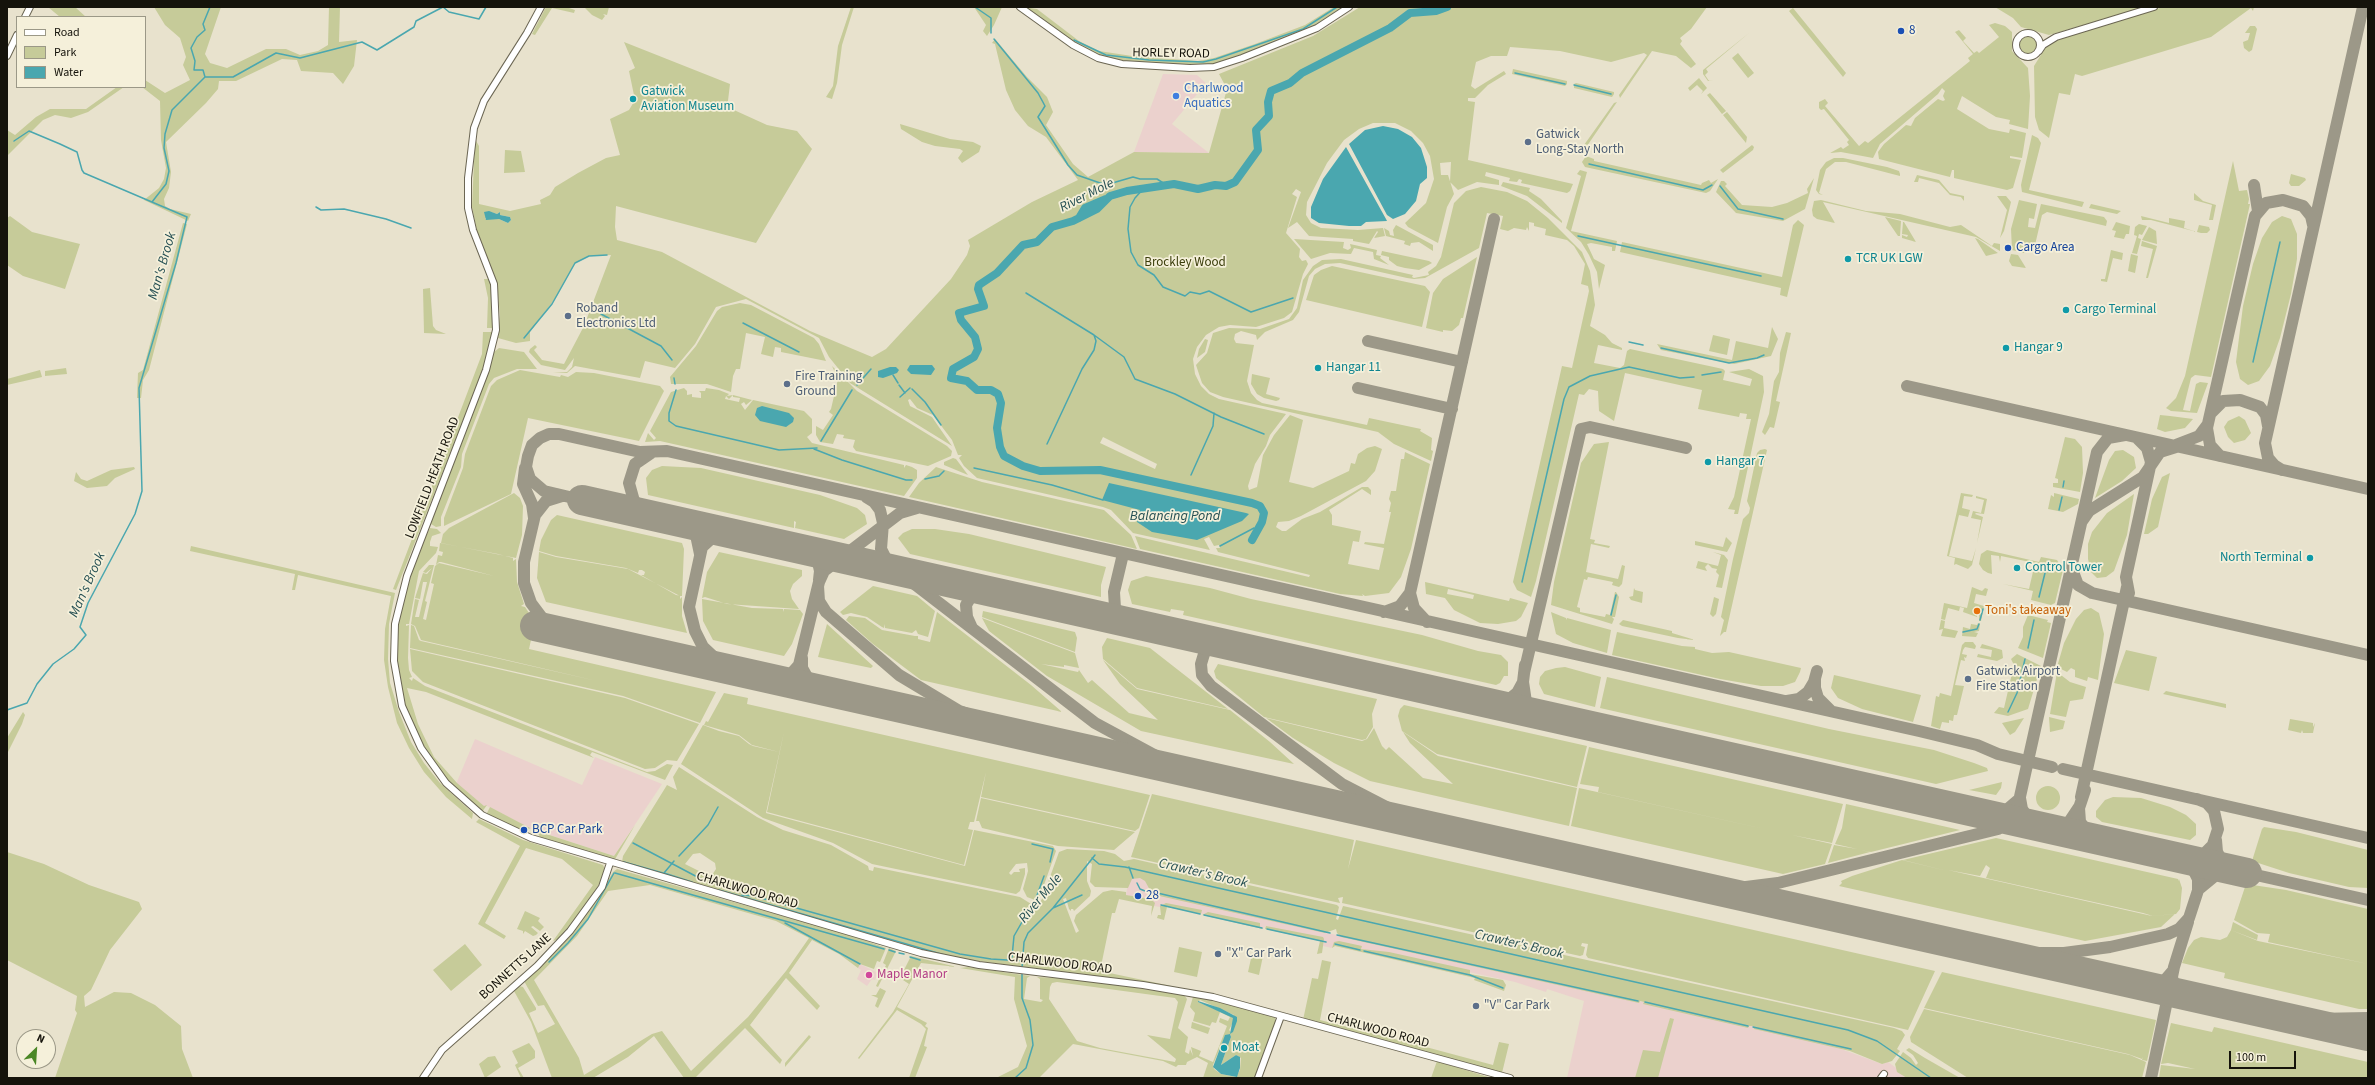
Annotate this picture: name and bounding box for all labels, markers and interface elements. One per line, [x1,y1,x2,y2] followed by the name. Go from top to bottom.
[16,16,146,88] legend
[1909,23,1915,39] place label: 8
[54,24,80,41] text: Road
[1896,26,1906,36] marker: 8
[54,44,76,61] text: Park
[1132,46,1210,62] street label: HORLEY ROAD
[54,64,83,81] text: Water
[1184,81,1243,112] place label: Charlwood Aquatics
[641,84,734,115] place label: Gatwick Aviation Museum
[1171,91,1181,101] marker: Charlwood Aquatics
[628,94,638,104] marker: Gatwick Aviation Museum
[1536,127,1624,158] place label: Gatwick Long-Stay North
[1523,137,1533,147] marker: Gatwick Long-Stay North
[1057,175,1117,217] water label: River Mole
[145,230,181,302] water label: Man's Brook
[2016,240,2075,256] place label: Cargo Area
[2003,243,2013,253] marker: Cargo Area
[1856,251,1923,267] place label: TCR UK LGW
[1843,254,1853,264] marker: TCR UK LGW
[1144,255,1226,271] park label: Brockley Wood
[576,301,656,332] place label: Roband Electronics Ltd
[2074,302,2156,318] place label: Cargo Terminal
[2061,305,2071,315] marker: Cargo Terminal
[563,311,573,321] marker: Roband Electronics Ltd
[2014,340,2063,356] place label: Hangar 9
[2001,343,2011,353] marker: Hangar 9
[1326,360,1381,376] place label: Hangar 11
[1313,363,1323,373] marker: Hangar 11
[795,369,862,400] place label: Fire Training Ground
[782,379,792,389] marker: Fire Training Ground
[403,415,463,541] street label: LOWFIELD HEATH ROAD
[1716,454,1765,470] place label: Hangar 7
[1703,457,1713,467] marker: Hangar 7
[1130,509,1220,525] water label: Balancing Pond
[66,550,110,620] water label: Man's Brook
[2220,550,2302,566] place label: North Terminal
[2305,553,2315,563] marker: North Terminal
[2025,560,2102,576] place label: Control Tower
[2012,563,2022,573] marker: Control Tower
[1985,603,2071,619] place label: Toni's takeaway
[1972,606,1982,616] marker: Toni's takeaway
[1976,664,2060,695] place label: Gatwick Airport Fire Station
[1963,674,1973,684] marker: Gatwick Airport Fire Station
[532,822,602,838] place label: BCP Car Park
[519,825,529,835] marker: BCP Car Park
[1157,856,1249,892] water label: Crawter's Brook
[694,869,800,913] street label: CHARLWOOD ROAD
[1016,871,1066,927] water label: River Mole
[1146,888,1159,904] place label: 28
[1133,891,1143,901] marker: 28
[1473,927,1565,963] water label: Crawter's Brook
[477,931,555,1003] street label: BONNETTS LANE
[1226,946,1291,962] place label: "X" Car Park
[1213,949,1223,959] marker: "X" Car Park
[1007,950,1113,978] street label: CHARLWOOD ROAD
[877,967,947,983] place label: Maple Manor
[864,970,874,980] marker: Maple Manor
[1484,998,1550,1014] place label: "V" Car Park
[1471,1001,1481,1011] marker: "V" Car Park
[1325,1010,1431,1052] street label: CHARLWOOD ROAD
[16,1029,56,1069] north arrow
[34,1030,47,1047] text: N
[1232,1040,1259,1056] place label: Moat
[1219,1043,1229,1053] marker: Moat
[2231,1043,2298,1069] scale bar
[2236,1049,2266,1066] text: 100 m

